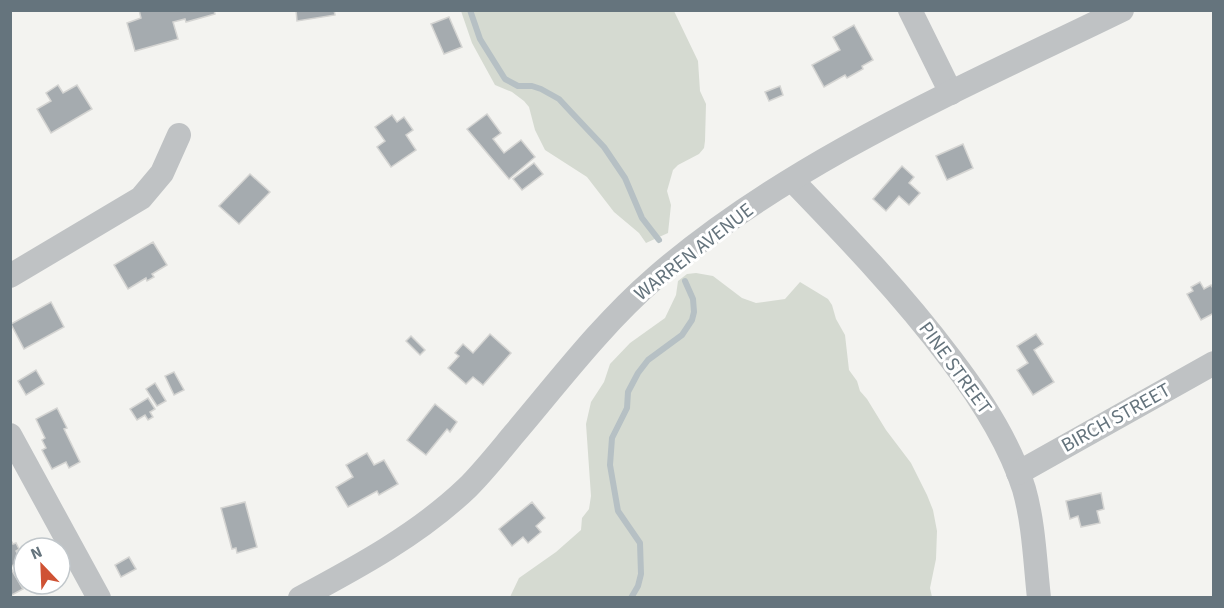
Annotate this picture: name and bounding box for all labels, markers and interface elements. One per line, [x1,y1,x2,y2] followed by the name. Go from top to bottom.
[628,196,760,308] street label: WARREN AVENUE
[912,316,998,420] street label: PINE STREET
[1056,376,1176,460] street label: BIRCH STREET
[12,536,72,596] north arrow
[27,541,46,565] text: N

